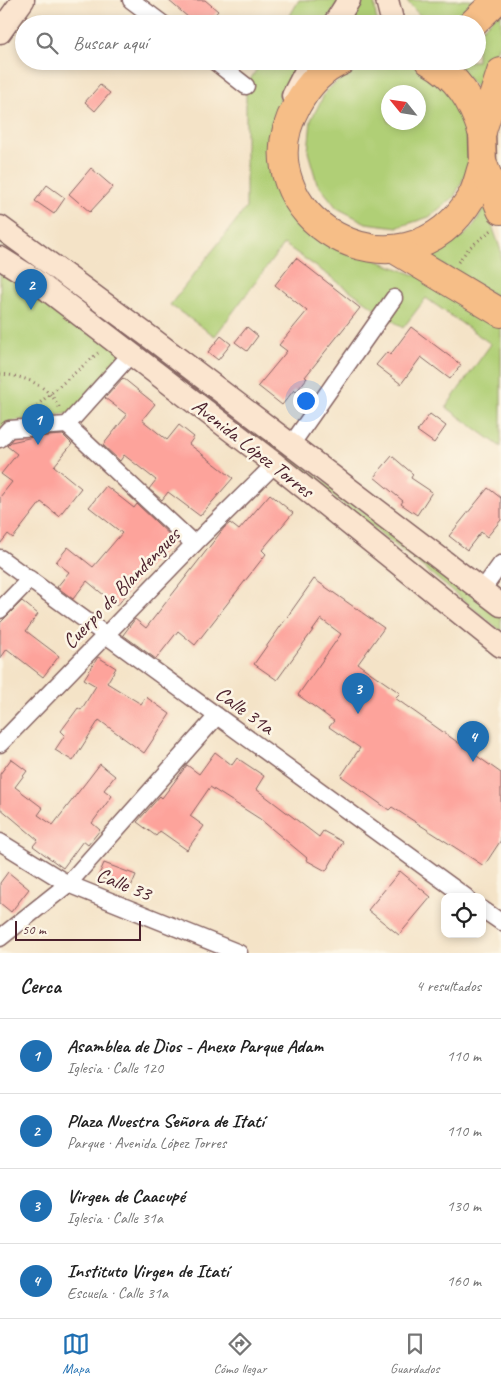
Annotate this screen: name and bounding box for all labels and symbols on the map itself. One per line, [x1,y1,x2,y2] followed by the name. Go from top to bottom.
[381,85,426,130] north arrow
[15,269,47,310] pin: 2
[293,388,319,414] your location
[187,393,320,505] street label: Avenida López Torres
[22,404,54,445] pin: 1
[57,521,187,654] street label: Cuerpo de Blandengues
[342,673,374,714] pin: 3
[211,680,281,741] street label: Calle 31a
[457,721,489,762] pin: 4
[93,861,157,907] street label: Calle 33
[15,918,141,941] scale bar

